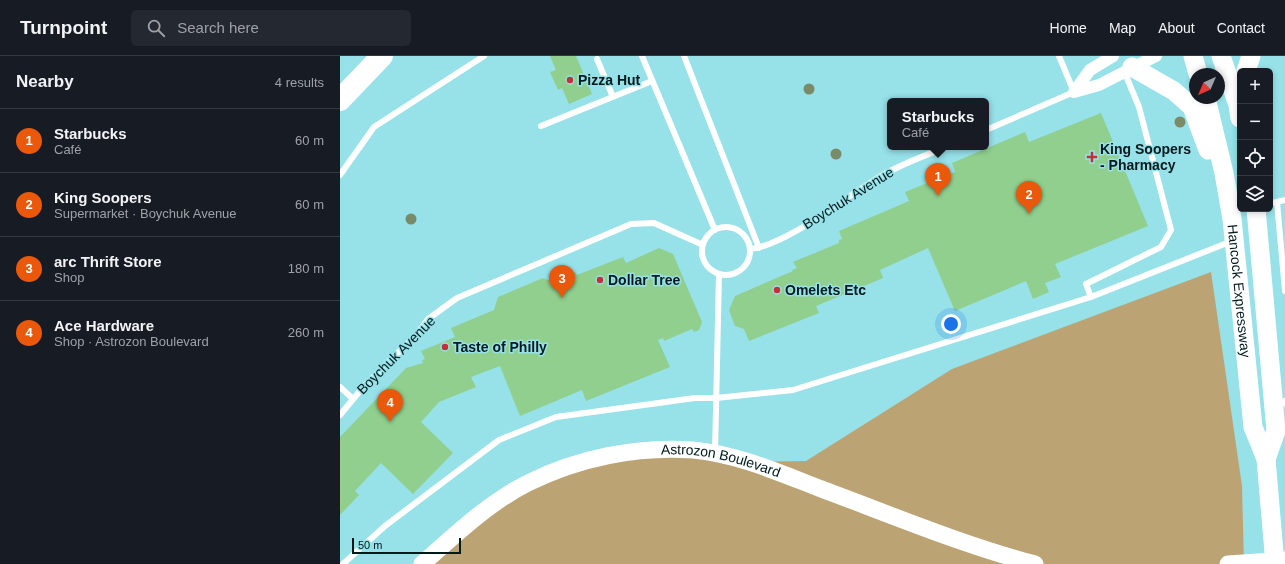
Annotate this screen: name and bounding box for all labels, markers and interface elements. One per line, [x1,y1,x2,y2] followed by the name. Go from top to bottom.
[131,10,411,46] search box
[20,17,107,38] text: Turnpoint
[145,17,167,39] icon: search
[177,19,259,36] text: Search here
[1050,20,1087,36] text: Home
[1109,20,1136,36] text: Map
[1158,20,1195,36] text: About
[1217,20,1265,36] text: Contact
[1189,68,1225,104] north arrow
[1237,68,1273,212] map controls
[1237,68,1273,104] button: +
[16,72,74,91] text: Nearby
[578,72,641,88] place label: Pizza Hut
[275,75,324,90] text: 4 results
[565,75,575,85] marker: Pizza Hut
[887,98,989,150] popup
[1237,104,1273,140] button: −
[902,108,974,125] text: Starbucks
[54,125,127,142] text: Starbucks
[902,125,929,140] text: Café
[25,133,33,148] text: 1
[295,133,324,148] text: 60 m
[1237,140,1273,176] button: locate
[1100,141,1191,173] place label: King Soopers - Pharmacy
[54,142,81,157] text: Café
[1087,152,1097,162] marker: King Soopers - Pharmacy
[925,163,951,196] pin: 1
[800,164,897,232] street label: Boychuk Avenue
[1237,176,1273,212] button: layers
[1016,181,1042,214] pin: 2
[54,189,152,206] text: King Soopers
[25,197,33,212] text: 2
[295,197,324,212] text: 60 m
[54,206,237,221] text: Supermarket · Boychuk Avenue
[1225,223,1254,358] street label: Hancock Expressway
[54,253,162,270] text: arc Thrift Store
[25,261,33,276] text: 3
[288,261,324,276] text: 180 m
[549,265,575,298] pin: 3
[54,270,84,285] text: Shop
[608,272,681,288] place label: Dollar Tree
[595,275,605,285] marker: Dollar Tree
[785,282,866,298] place label: Omelets Etc
[772,285,782,295] marker: Omelets Etc
[354,312,439,397] street label: Boychuk Avenue
[941,314,961,334] your location
[54,317,154,334] text: Ace Hardware
[25,325,33,340] text: 4
[288,325,324,340] text: 260 m
[54,334,209,349] text: Shop · Astrozon Boulevard
[453,339,547,355] place label: Taste of Philly
[440,342,450,352] marker: Taste of Philly
[377,389,403,422] pin: 4
[661,441,783,480] street label: Astrozon Boulevard
[352,536,461,555] scale bar
[358,539,382,551] text: 50 m

